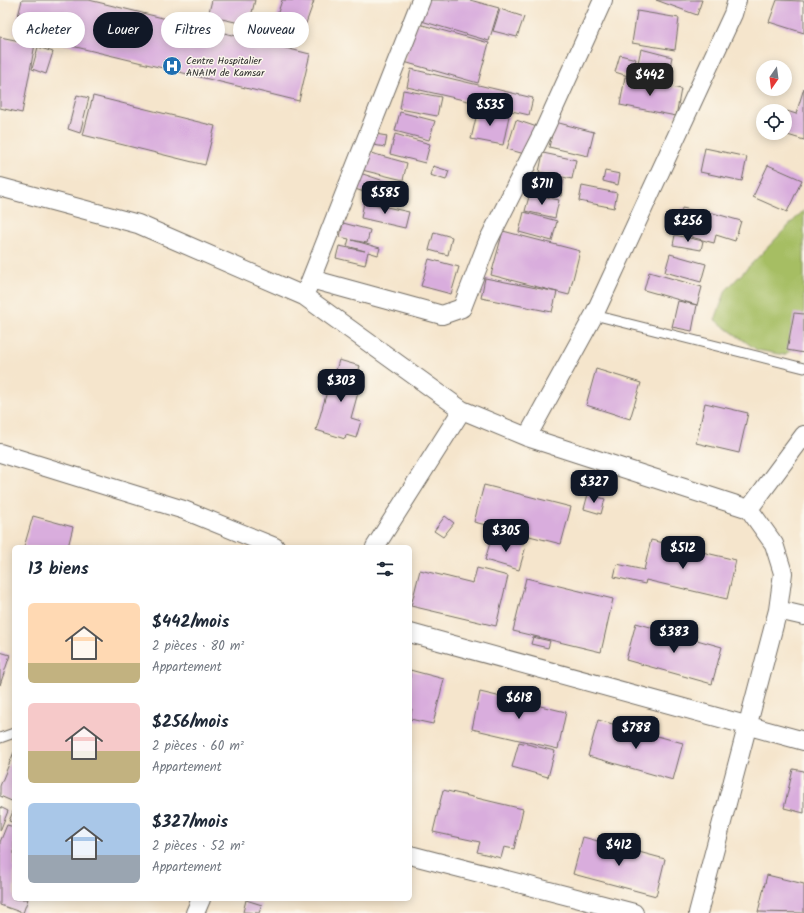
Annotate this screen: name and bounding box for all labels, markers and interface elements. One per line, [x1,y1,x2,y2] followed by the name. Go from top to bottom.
[12,12,85,48] chip: Acheter
[93,12,153,48] chip: Louer
[161,12,225,48] chip: Filtres
[233,12,309,48] chip: Nouveau
[186,53,265,81] place label: Centre Hospitalier ANAIM de Kamsar
[161,55,183,77] hospital icon: Centre Hospitalier ANAIM de Kamsar
[756,60,792,96] north arrow
[756,60,792,140] map controls
[626,63,674,97] pin: $442
[635,65,665,86] text: $442
[466,93,514,127] pin: $535
[476,95,504,116] text: $535
[756,104,792,140] button: locate
[518,172,566,206] pin: $711
[531,174,553,195] text: $711
[361,181,409,215] pin: $585
[371,183,399,204] text: $585
[664,209,712,243] pin: $256
[674,211,702,232] text: $256
[317,369,365,403] pin: $303
[327,371,355,392] text: $303
[570,470,618,504] pin: $327
[580,472,608,493] text: $327
[482,519,530,553] pin: $305
[492,521,520,542] text: $305
[659,536,707,570] pin: $512
[670,538,696,559] text: $512
[28,556,89,583] text: 13 biens
[374,558,396,580] icon: filters
[152,609,229,636] text: $442/mois
[60,619,108,667] icon: home
[650,620,698,654] pin: $383
[659,622,689,643] text: $383
[152,636,244,657] text: 2 pièces · 80 m²
[152,657,222,678] text: Appartement
[495,686,543,720] pin: $618
[506,688,532,709] text: $618
[152,709,229,736] text: $256/mois
[612,716,660,750] pin: $788
[621,718,651,739] text: $788
[60,719,108,767] icon: home
[152,736,244,757] text: 2 pièces · 60 m²
[152,757,222,778] text: Appartement
[152,809,228,836] text: $327/mois
[60,819,108,867] icon: home
[595,833,643,867] pin: $412
[606,835,632,856] text: $412
[152,836,245,857] text: 2 pièces · 52 m²
[152,857,222,878] text: Appartement

